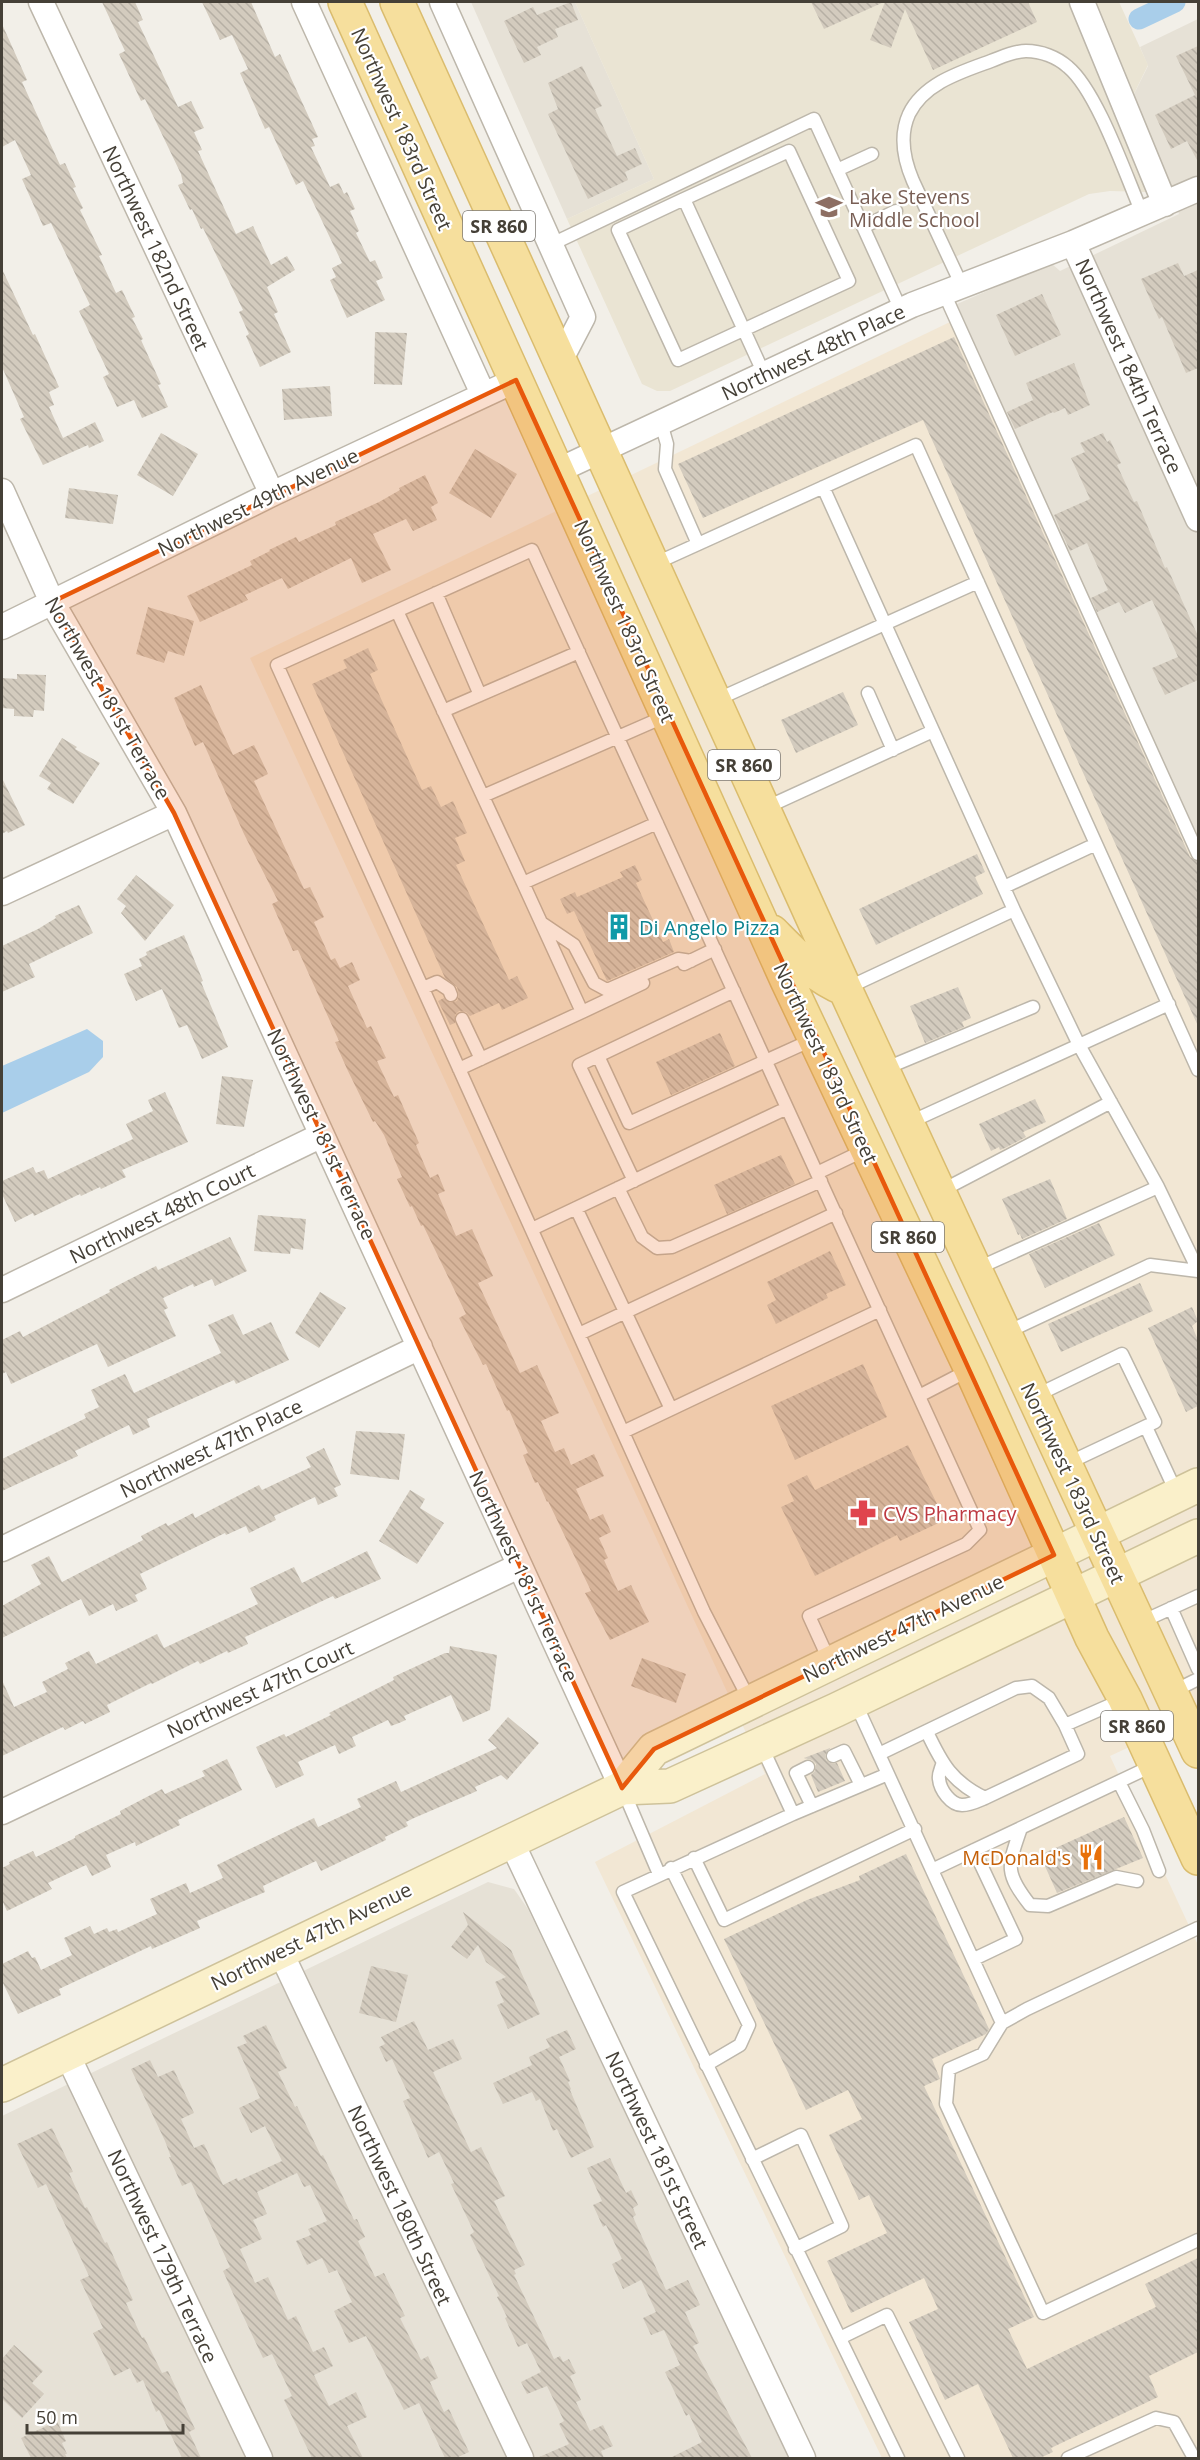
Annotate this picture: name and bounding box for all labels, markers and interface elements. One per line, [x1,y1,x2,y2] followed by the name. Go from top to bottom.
[345,23,459,235] street label: Northwest 183rd Street
[97,141,215,355] street label: Northwest 182nd Street
[849,183,980,233] place label: Lake Stevens Middle School
[814,192,844,222] school or university icon: Lake Stevens Middle School
[463,211,535,241] road number: SR 860
[1069,254,1189,478] street label: Northwest 184th Terrace
[717,298,909,406] street label: Northwest 48th Place
[153,442,363,562] street label: Northwest 49th Avenue
[568,515,682,727] street label: Northwest 183rd Street
[39,592,177,804] street label: Northwest 181st Terrace
[708,750,780,780] road number: SR 860
[604,912,634,942] building icon: Di Angelo Pizza
[639,914,780,941] place label: Di Angelo Pizza
[767,958,885,1168] street label: Northwest 183rd Street
[261,1024,383,1244] street label: Northwest 181st Terrace
[65,1156,259,1270] street label: Northwest 48th Court
[872,1222,944,1252] road number: SR 860
[1014,1378,1132,1588] street label: Northwest 183rd Street
[115,1392,307,1504] street label: Northwest 47th Place
[463,1466,585,1686] street label: Northwest 181st Terrace
[848,1498,878,1528] pharmacy icon: CVS Pharmacy
[883,1500,1017,1527] place label: CVS Pharmacy
[798,1568,1008,1688] street label: Northwest 47th Avenue
[162,1634,358,1744] street label: Northwest 47th Court
[1101,1711,1173,1741] road number: SR 860
[1076,1842,1106,1872] restaurant icon: McDonald's
[962,1844,1071,1871] place label: McDonald's
[206,1876,416,1996] street label: Northwest 47th Avenue
[599,2047,715,2253] street label: Northwest 181st Street
[342,2101,458,2309] street label: Northwest 180th Street
[102,2145,224,2367] street label: Northwest 179th Terrace
[27,2397,183,2435] scale bar
[36,2405,78,2429] text: 50 m

